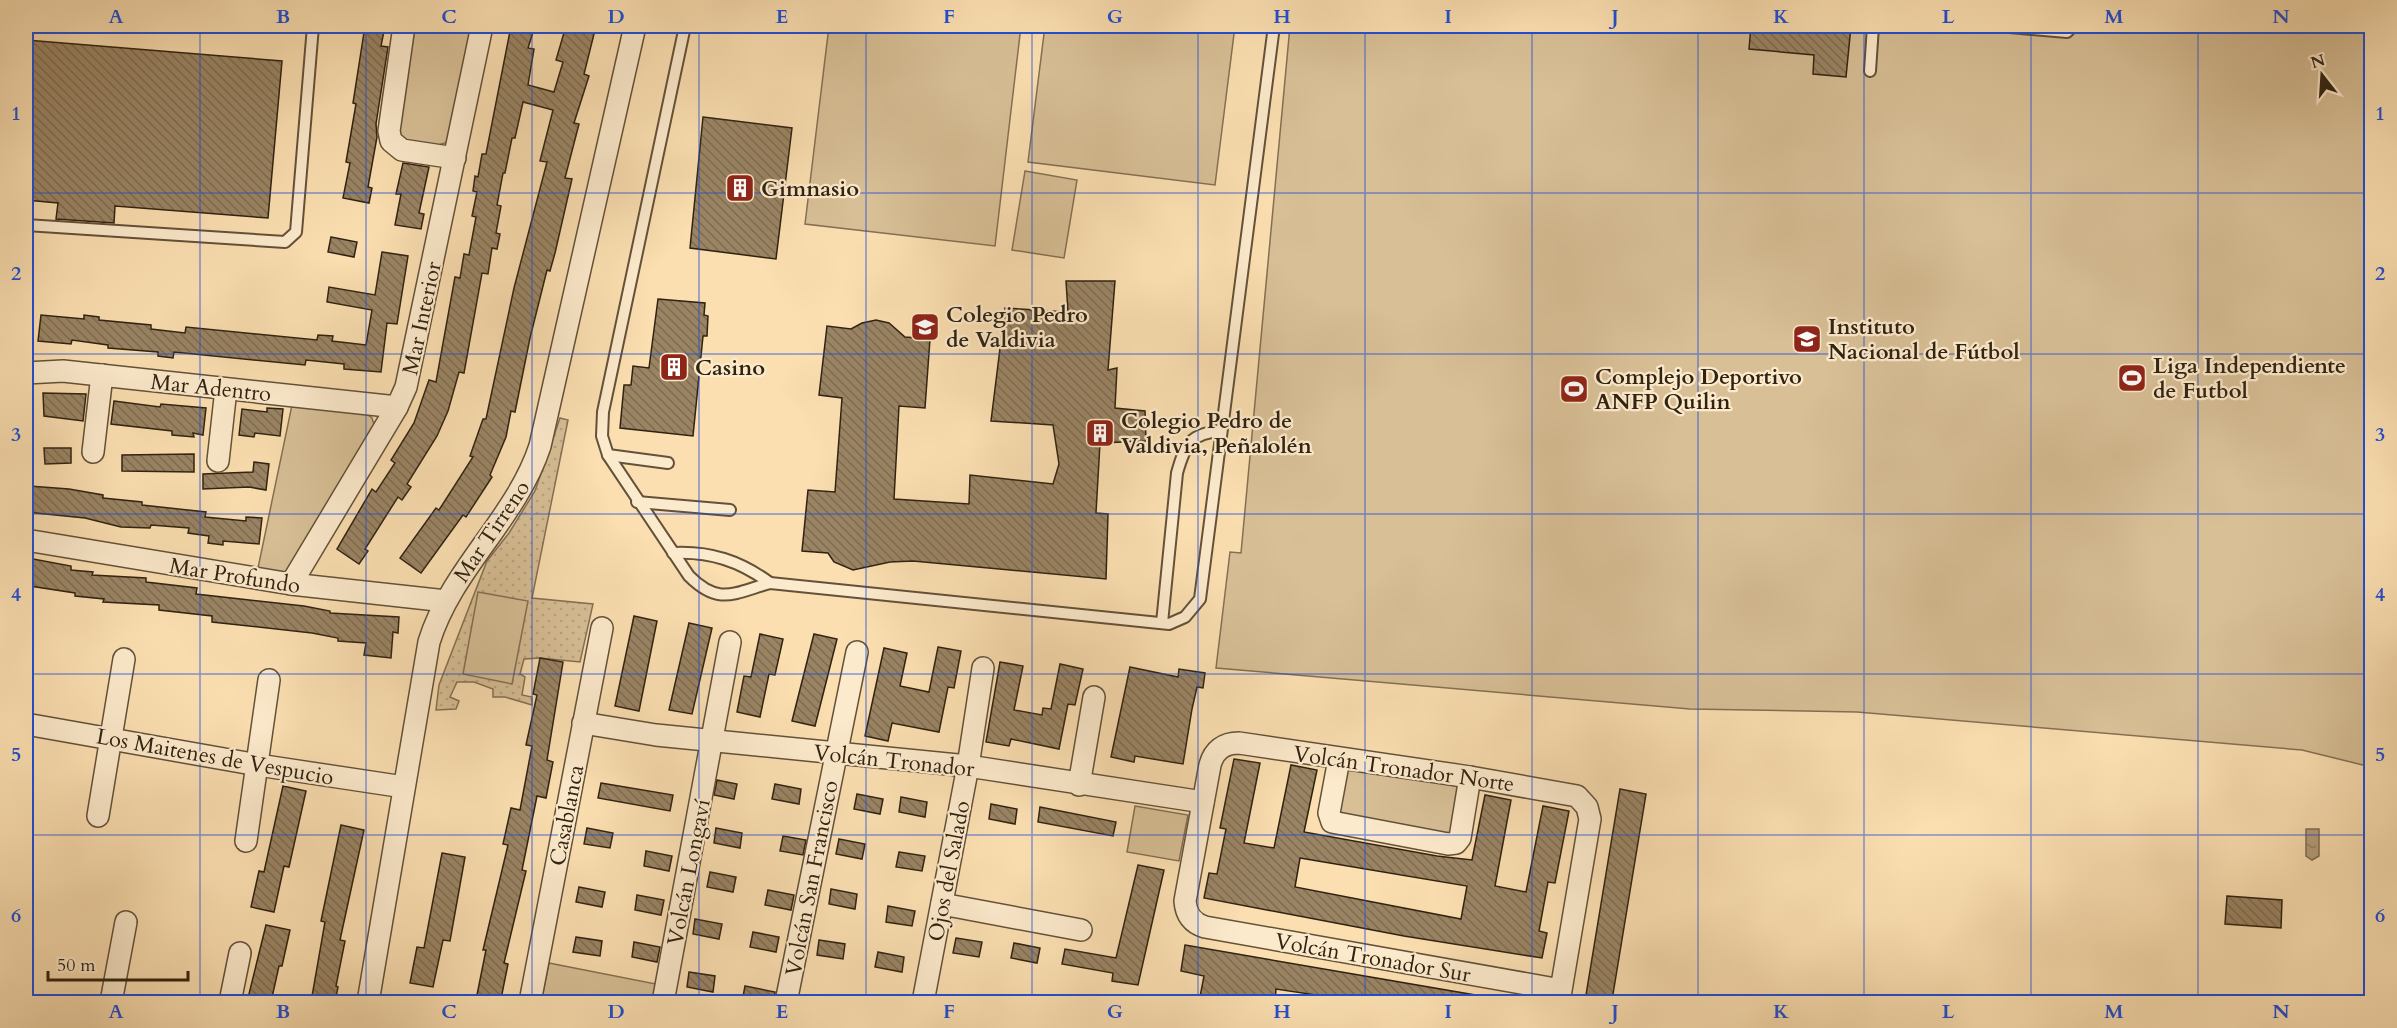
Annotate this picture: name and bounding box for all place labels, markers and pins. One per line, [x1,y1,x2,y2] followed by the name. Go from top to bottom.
[724,172,756,204] building icon: Gimnasio
[761,174,859,204] place label: Gimnasio
[946,300,1088,355] place label: Colegio Pedro de Valdivia
[909,311,941,343] school or university icon: Colegio Pedro de Valdivia
[1828,312,2020,367] place label: Instituto Nacional de Fútbol
[1791,323,1823,355] school or university icon: Instituto Nacional de Fútbol
[658,351,690,383] building icon: Casino
[2153,351,2346,406] place label: Liga Independiente de Futbol
[695,353,765,383] place label: Casino
[1595,362,1802,417] place label: Complejo Deportivo ANFP Quilin
[2116,362,2148,394] sports icon: Liga Independiente de Futbol
[1558,373,1590,405] sports icon: Complejo Deportivo ANFP Quilin
[1121,406,1312,461] place label: Colegio Pedro de Valdivia, Peñalolén
[1084,417,1116,449] building icon: Colegio Pedro de Valdivia, Peñalolén

